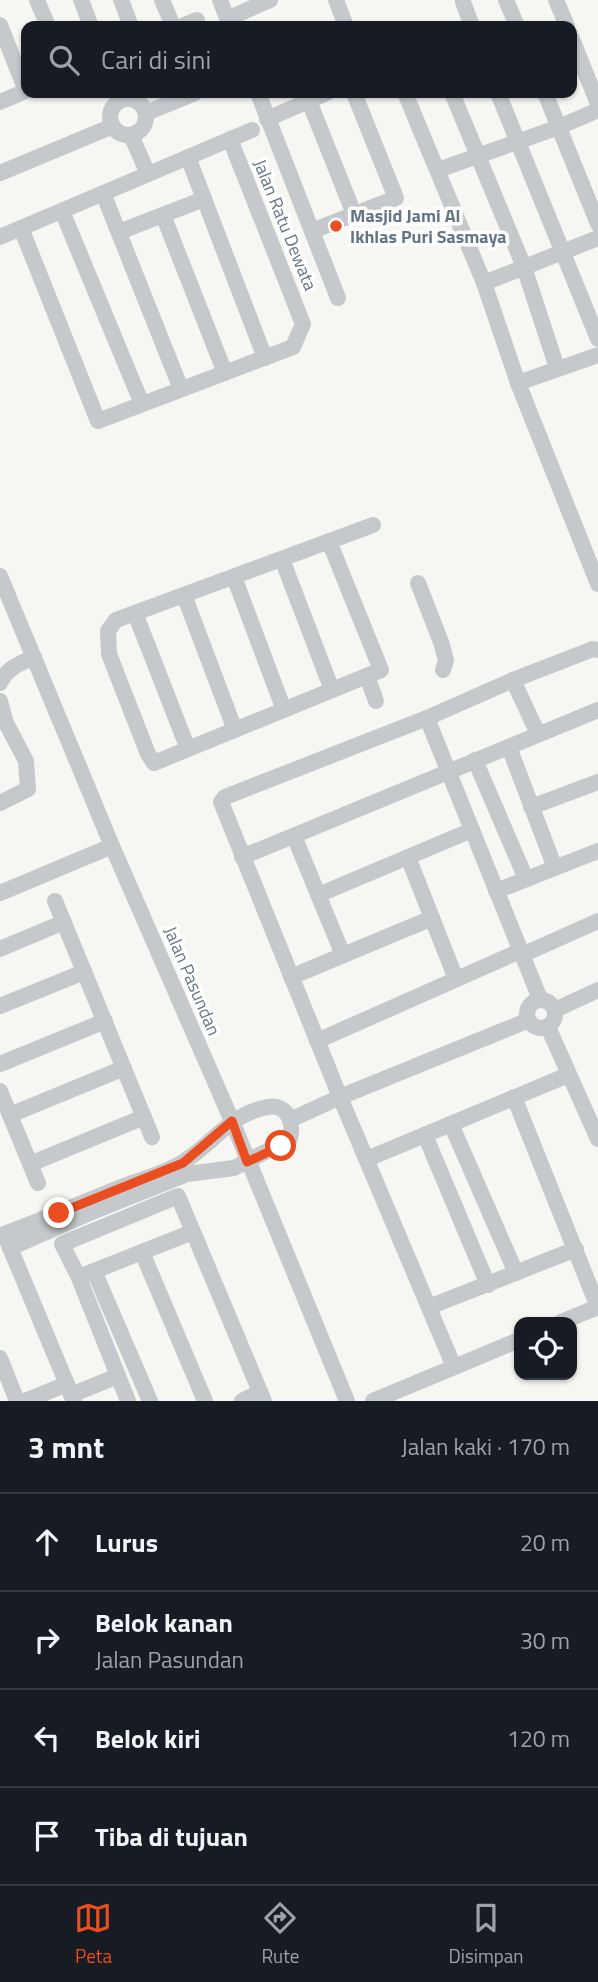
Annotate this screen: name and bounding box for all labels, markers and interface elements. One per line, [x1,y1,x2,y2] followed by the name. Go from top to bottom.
[21,21,577,98] search box
[101,40,211,79] text: Cari di sini
[45,41,83,79] icon: search
[247,155,324,295] street label: Jalan Ratu Dewata
[350,202,506,250] place label: Masjid Jami Al Ikhlas Puri Sasmaya
[328,218,344,234] marker: Masjid Jami Al Ikhlas Puri Sasmaya
[157,922,228,1040] street label: Jalan Pasundan
[265,1130,296,1161] route start
[43,1197,74,1228] route end
[514,1317,577,1380] map controls
[514,1317,577,1380] button: locate
[28,1424,104,1470] text: 3 mnt
[401,1429,570,1464] text: Jalan kaki · 170 m
[28,1523,66,1561] icon: ahead
[95,1523,158,1562] text: Lurus
[520,1525,570,1560] text: 20 m
[95,1603,233,1642] text: Belok kanan
[28,1621,66,1659] icon: right
[520,1623,570,1658] text: 30 m
[95,1642,244,1677] text: Jalan Pasundan
[28,1719,66,1757] icon: left
[95,1719,201,1758] text: Belok kiri
[507,1721,570,1756] text: 120 m
[28,1817,66,1855] icon: arrive
[95,1817,248,1856] text: Tiba di tujuan
[74,1899,112,1970] tab: Peta
[261,1899,299,1970] tab: Rute
[448,1899,524,1970] tab: Disimpan

